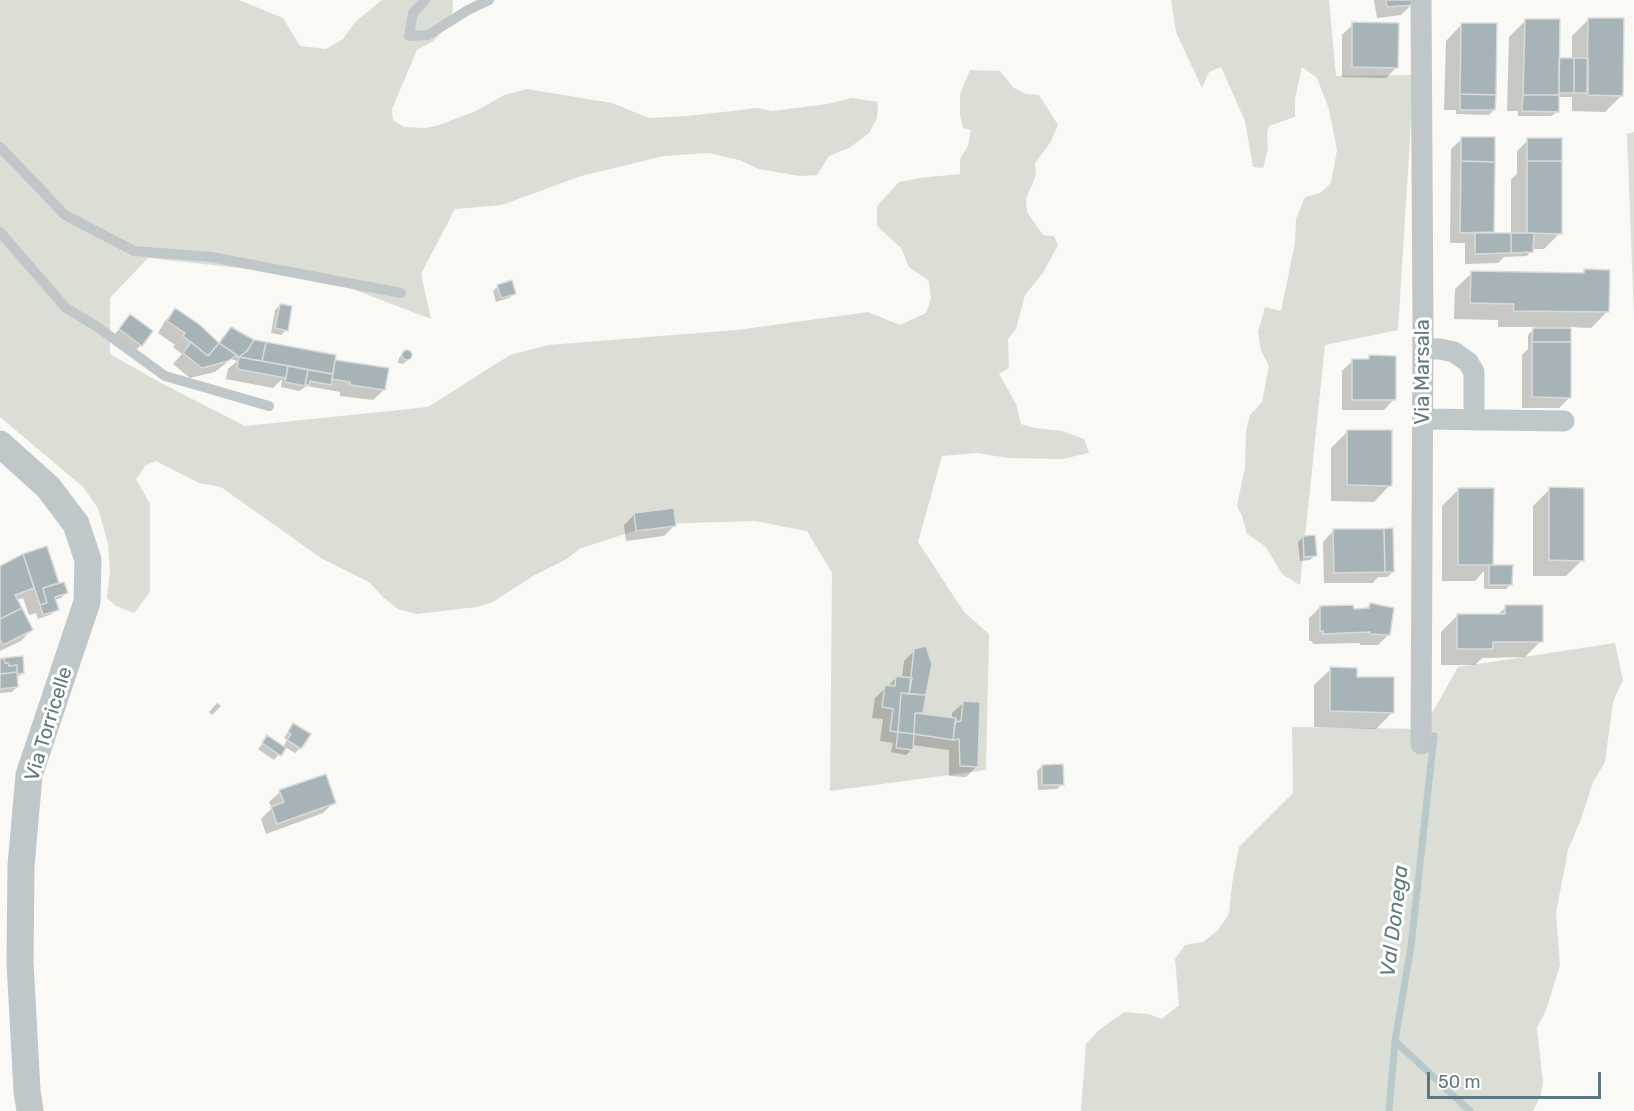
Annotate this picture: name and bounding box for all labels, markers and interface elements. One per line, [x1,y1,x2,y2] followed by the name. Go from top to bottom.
[1411,319,1435,425] street label: Via Marsala
[20,664,78,784] street label: Via Torricelle
[1376,864,1414,978] water label: Val Donega
[1430,1060,1604,1098] scale bar
[1438,1071,1481,1093] text: 50 m

